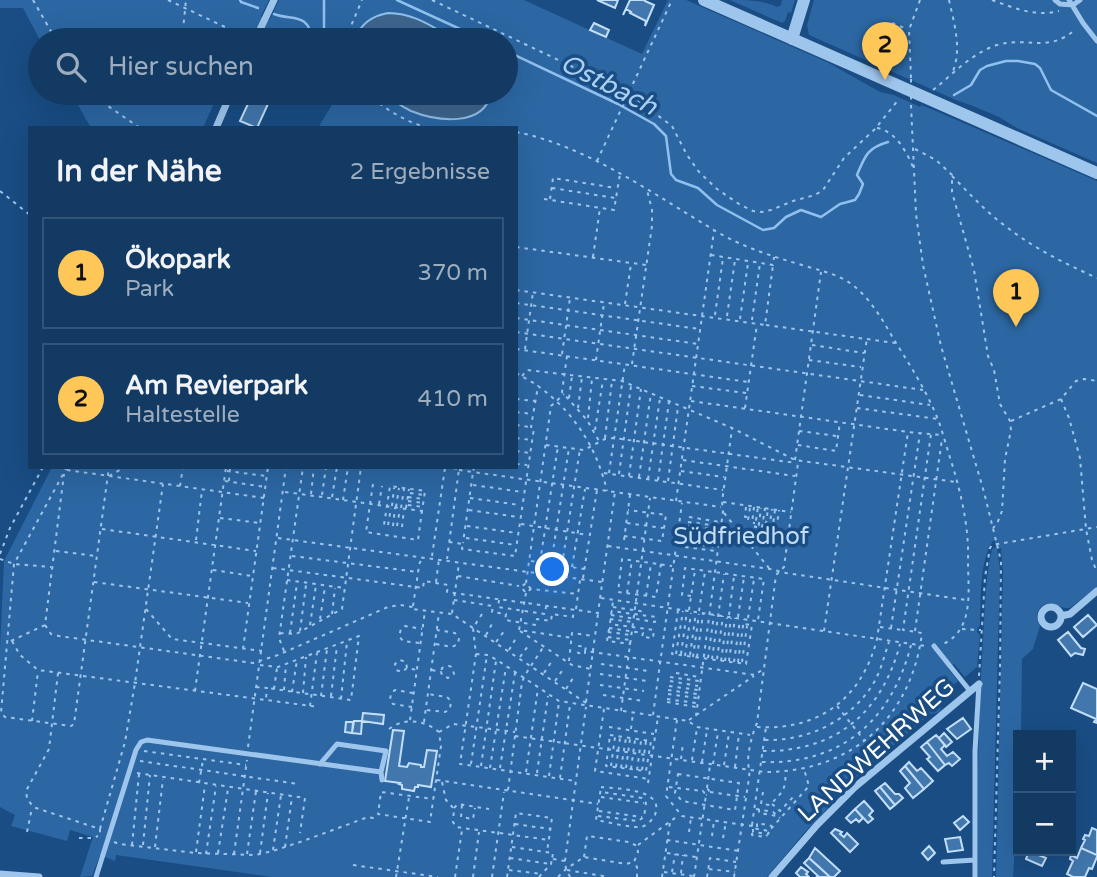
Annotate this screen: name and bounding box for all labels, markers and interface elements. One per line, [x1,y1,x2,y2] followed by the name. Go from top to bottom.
[862,22,908,80] pin: 2
[28,28,518,105] search box
[555,47,663,122] water label: Ostbach
[52,48,90,86] icon: search
[108,51,254,82] text: Hier suchen
[56,153,222,190] text: In der Nähe
[350,158,490,186] text: 2 Ergebnisse
[125,244,231,275] text: Ökopark
[74,259,88,287] text: 1
[418,259,488,287] text: 370 m
[993,269,1039,327] pin: 1
[125,275,174,303] text: Park
[125,370,308,401] text: Am Revierpark
[74,385,88,413] text: 2
[418,385,488,413] text: 410 m
[125,401,240,429] text: Haltestelle
[673,522,810,551] park label: Südfriedhof
[535,552,569,586] your location
[792,672,961,828] street label: LANDWEHRWEG
[1013,730,1076,856] map controls
[1013,730,1076,793] button: +
[1013,793,1076,856] button: −

